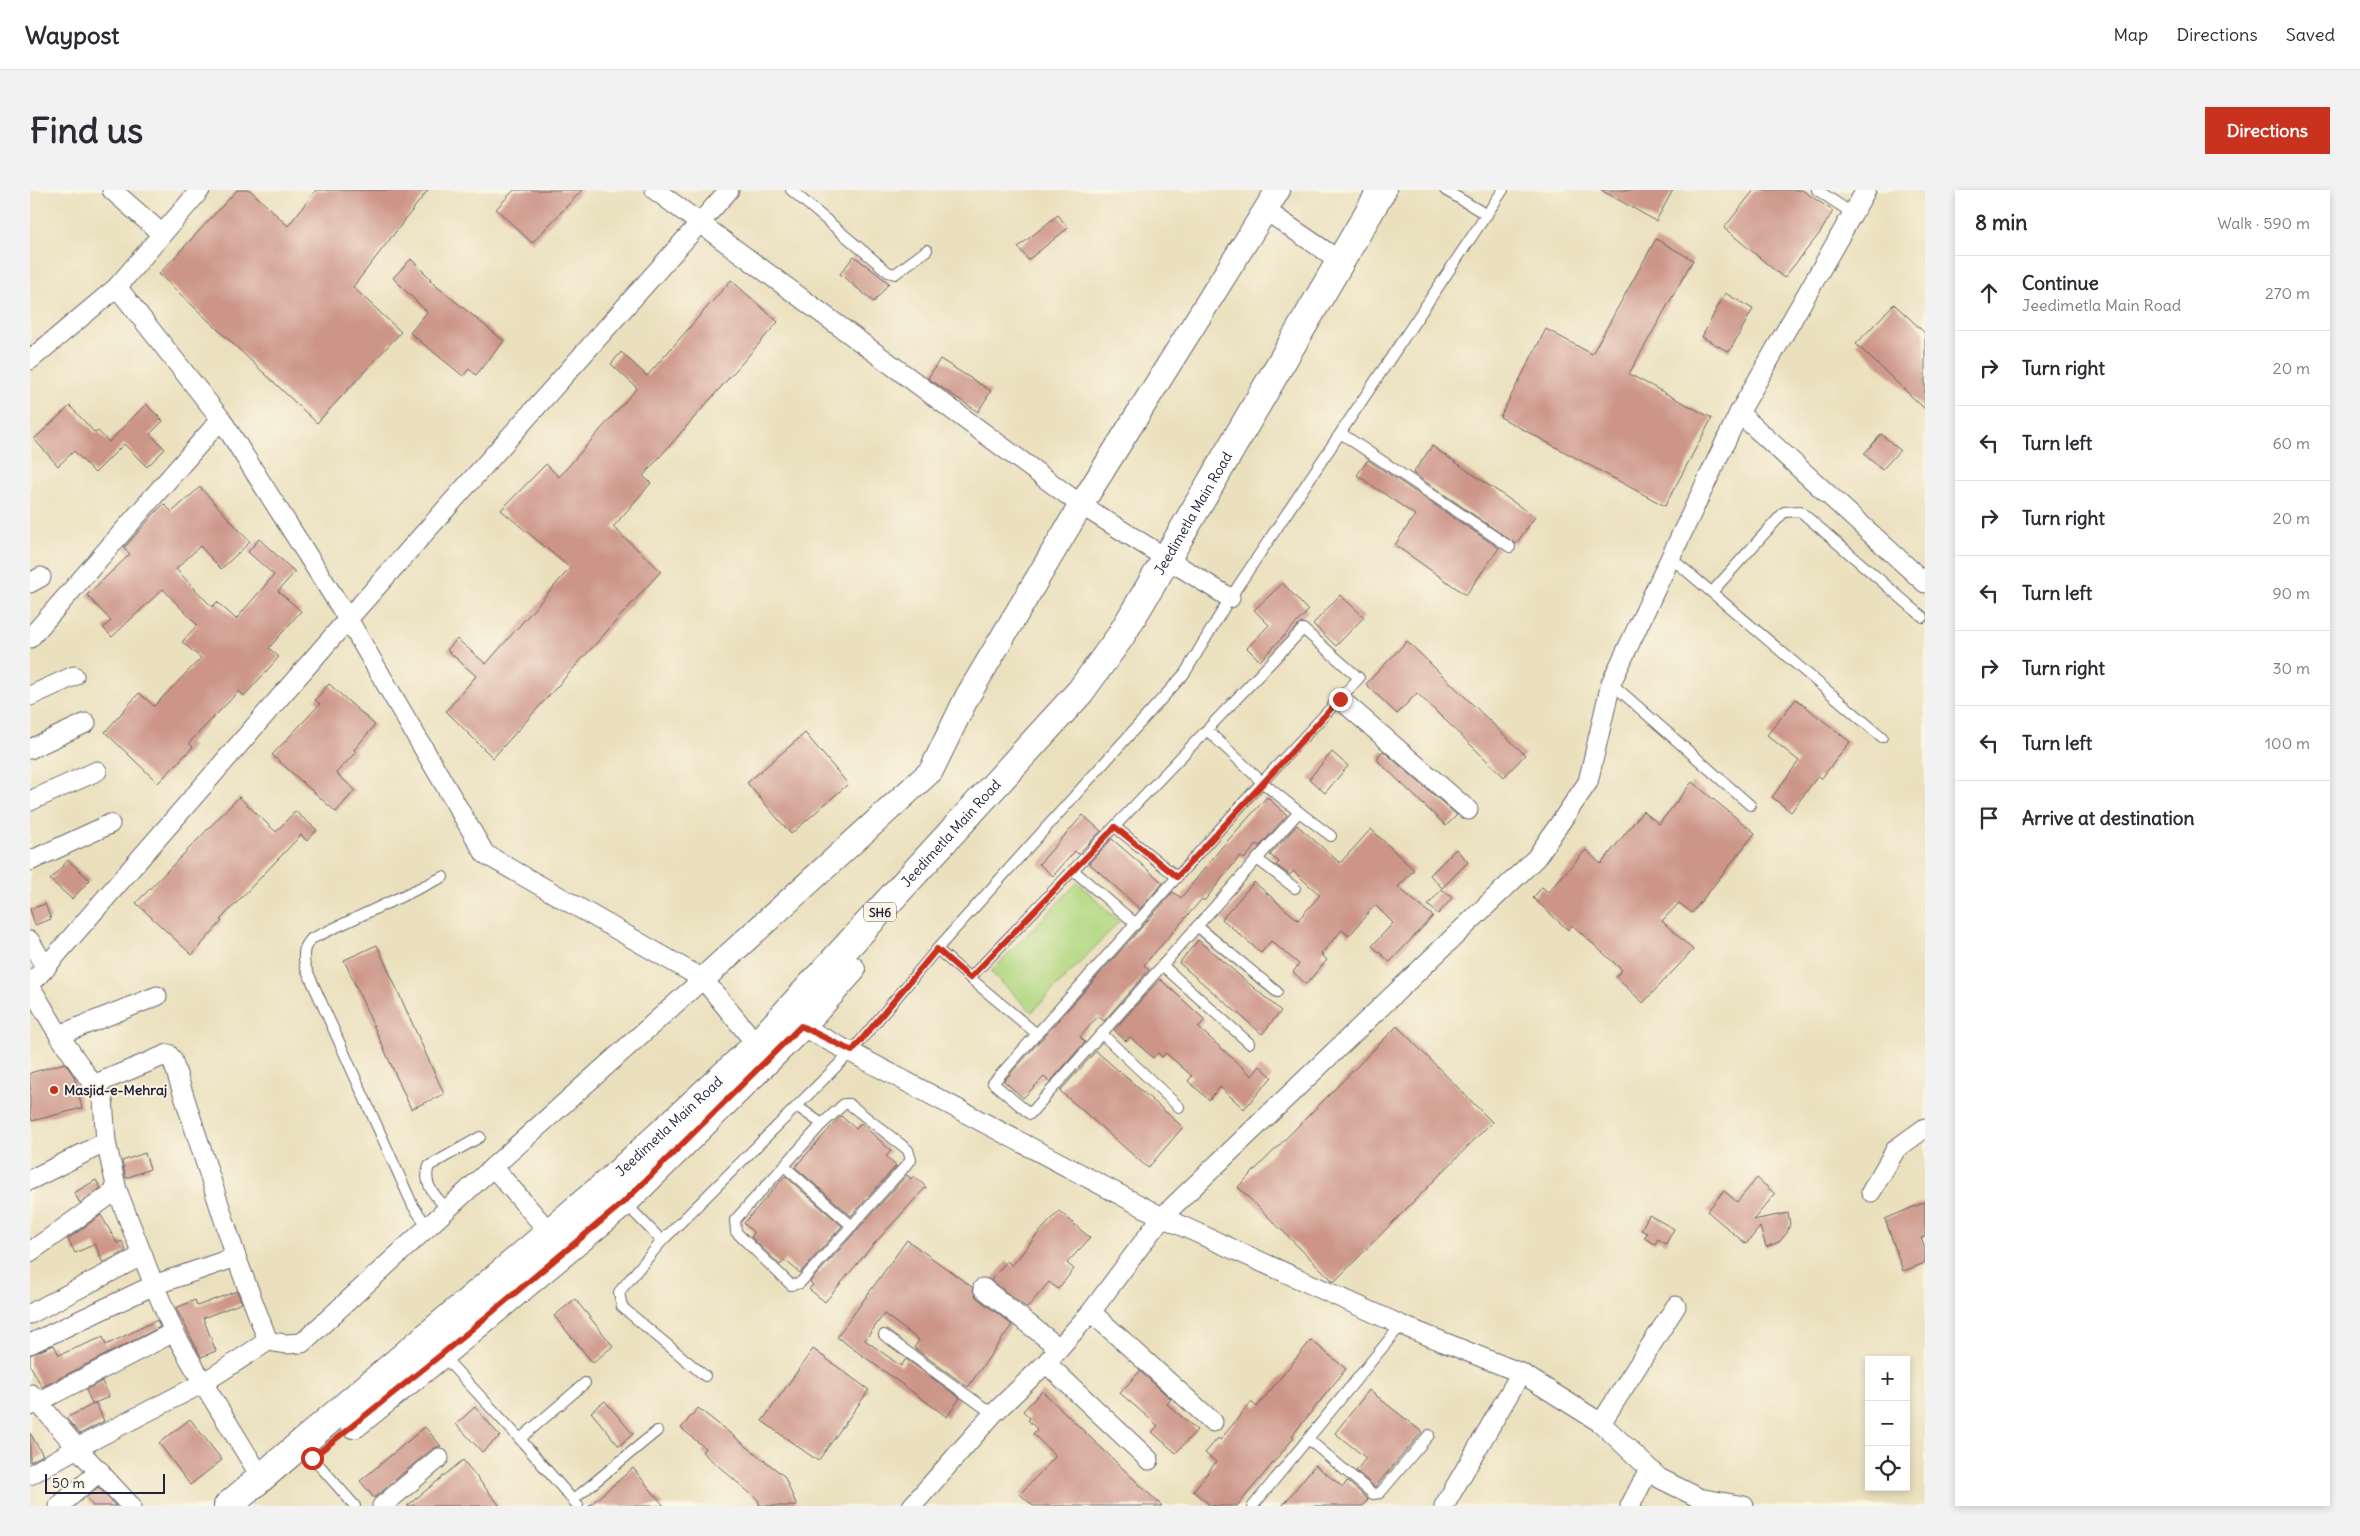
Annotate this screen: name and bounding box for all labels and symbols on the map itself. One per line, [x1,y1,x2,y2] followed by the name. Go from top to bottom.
[1150,449,1236,578] street label: Jeedimetla Main Road
[1329,688,1352,711] route end
[897,776,1005,891] street label: Jeedimetla Main Road
[864,902,896,922] road number: SH6
[612,1072,726,1180] street label: Jeedimetla Main Road
[64,1081,167,1099] place label: Masjid-e-Mehraj
[48,1084,60,1096] marker: Masjid-e-Mehraj
[301,1447,324,1470] route start
[45,1471,165,1494] scale bar

